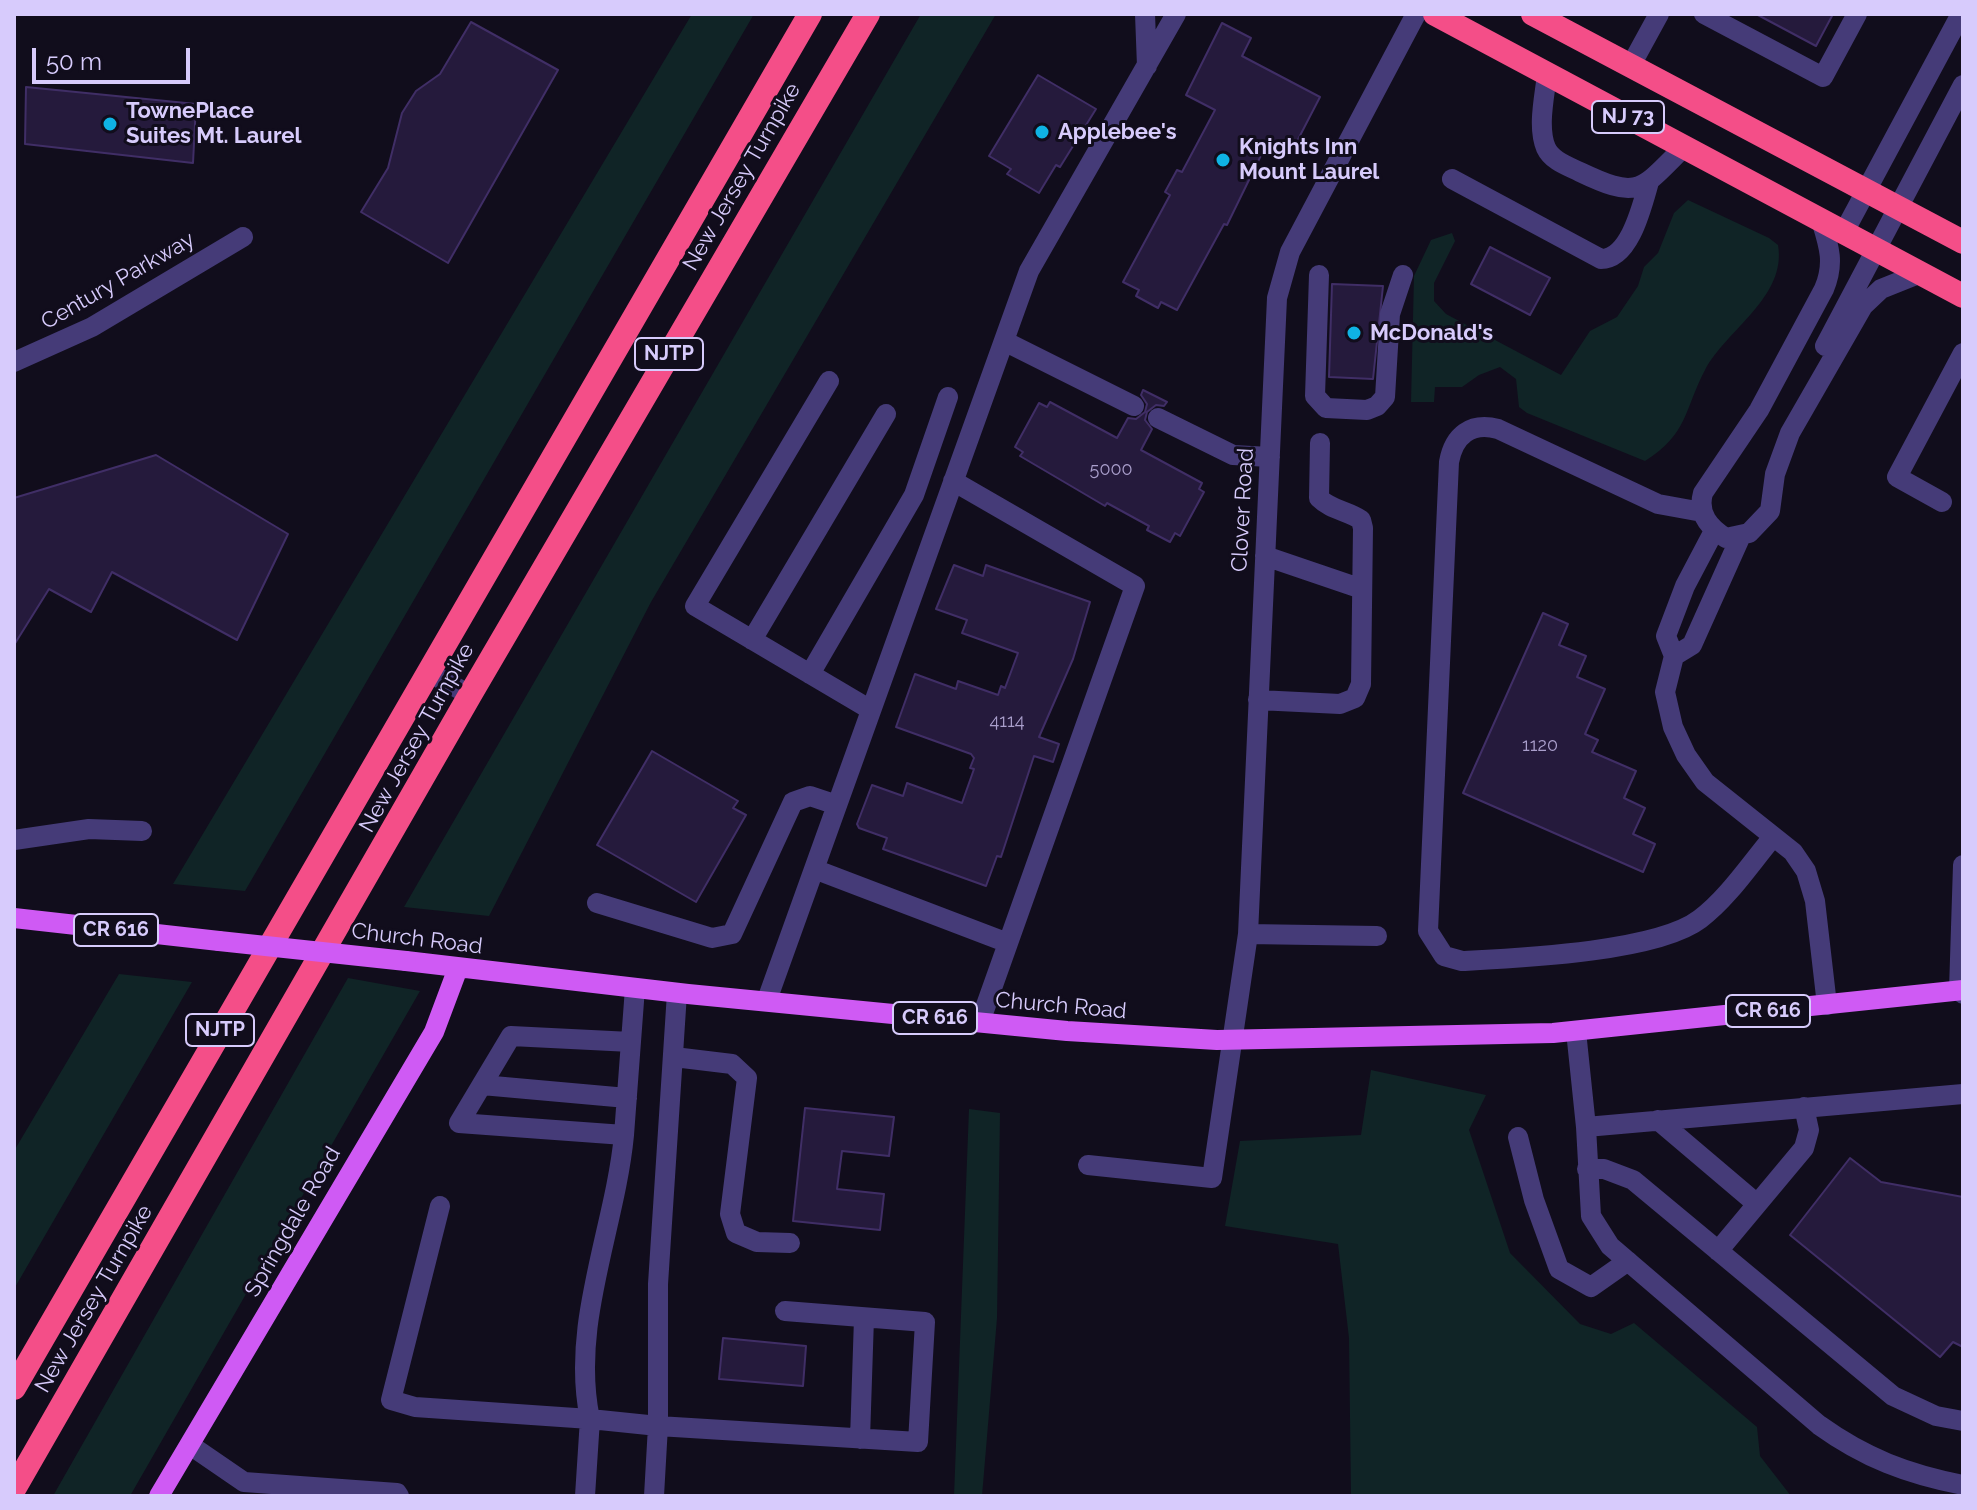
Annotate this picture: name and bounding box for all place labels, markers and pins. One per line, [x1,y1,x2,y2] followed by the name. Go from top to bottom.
[126,98,301,150] place label: TownePlace Suites Mt. Laurel
[101,115,119,133] marker: TownePlace Suites Mt. Laurel
[1058,119,1177,145] place label: Applebee's
[1033,123,1051,141] marker: Applebee's
[1239,134,1379,186] place label: Knights Inn Mount Laurel
[1214,151,1232,169] marker: Knights Inn Mount Laurel
[1370,320,1493,346] place label: McDonald's
[1345,324,1363,342] marker: McDonald's

